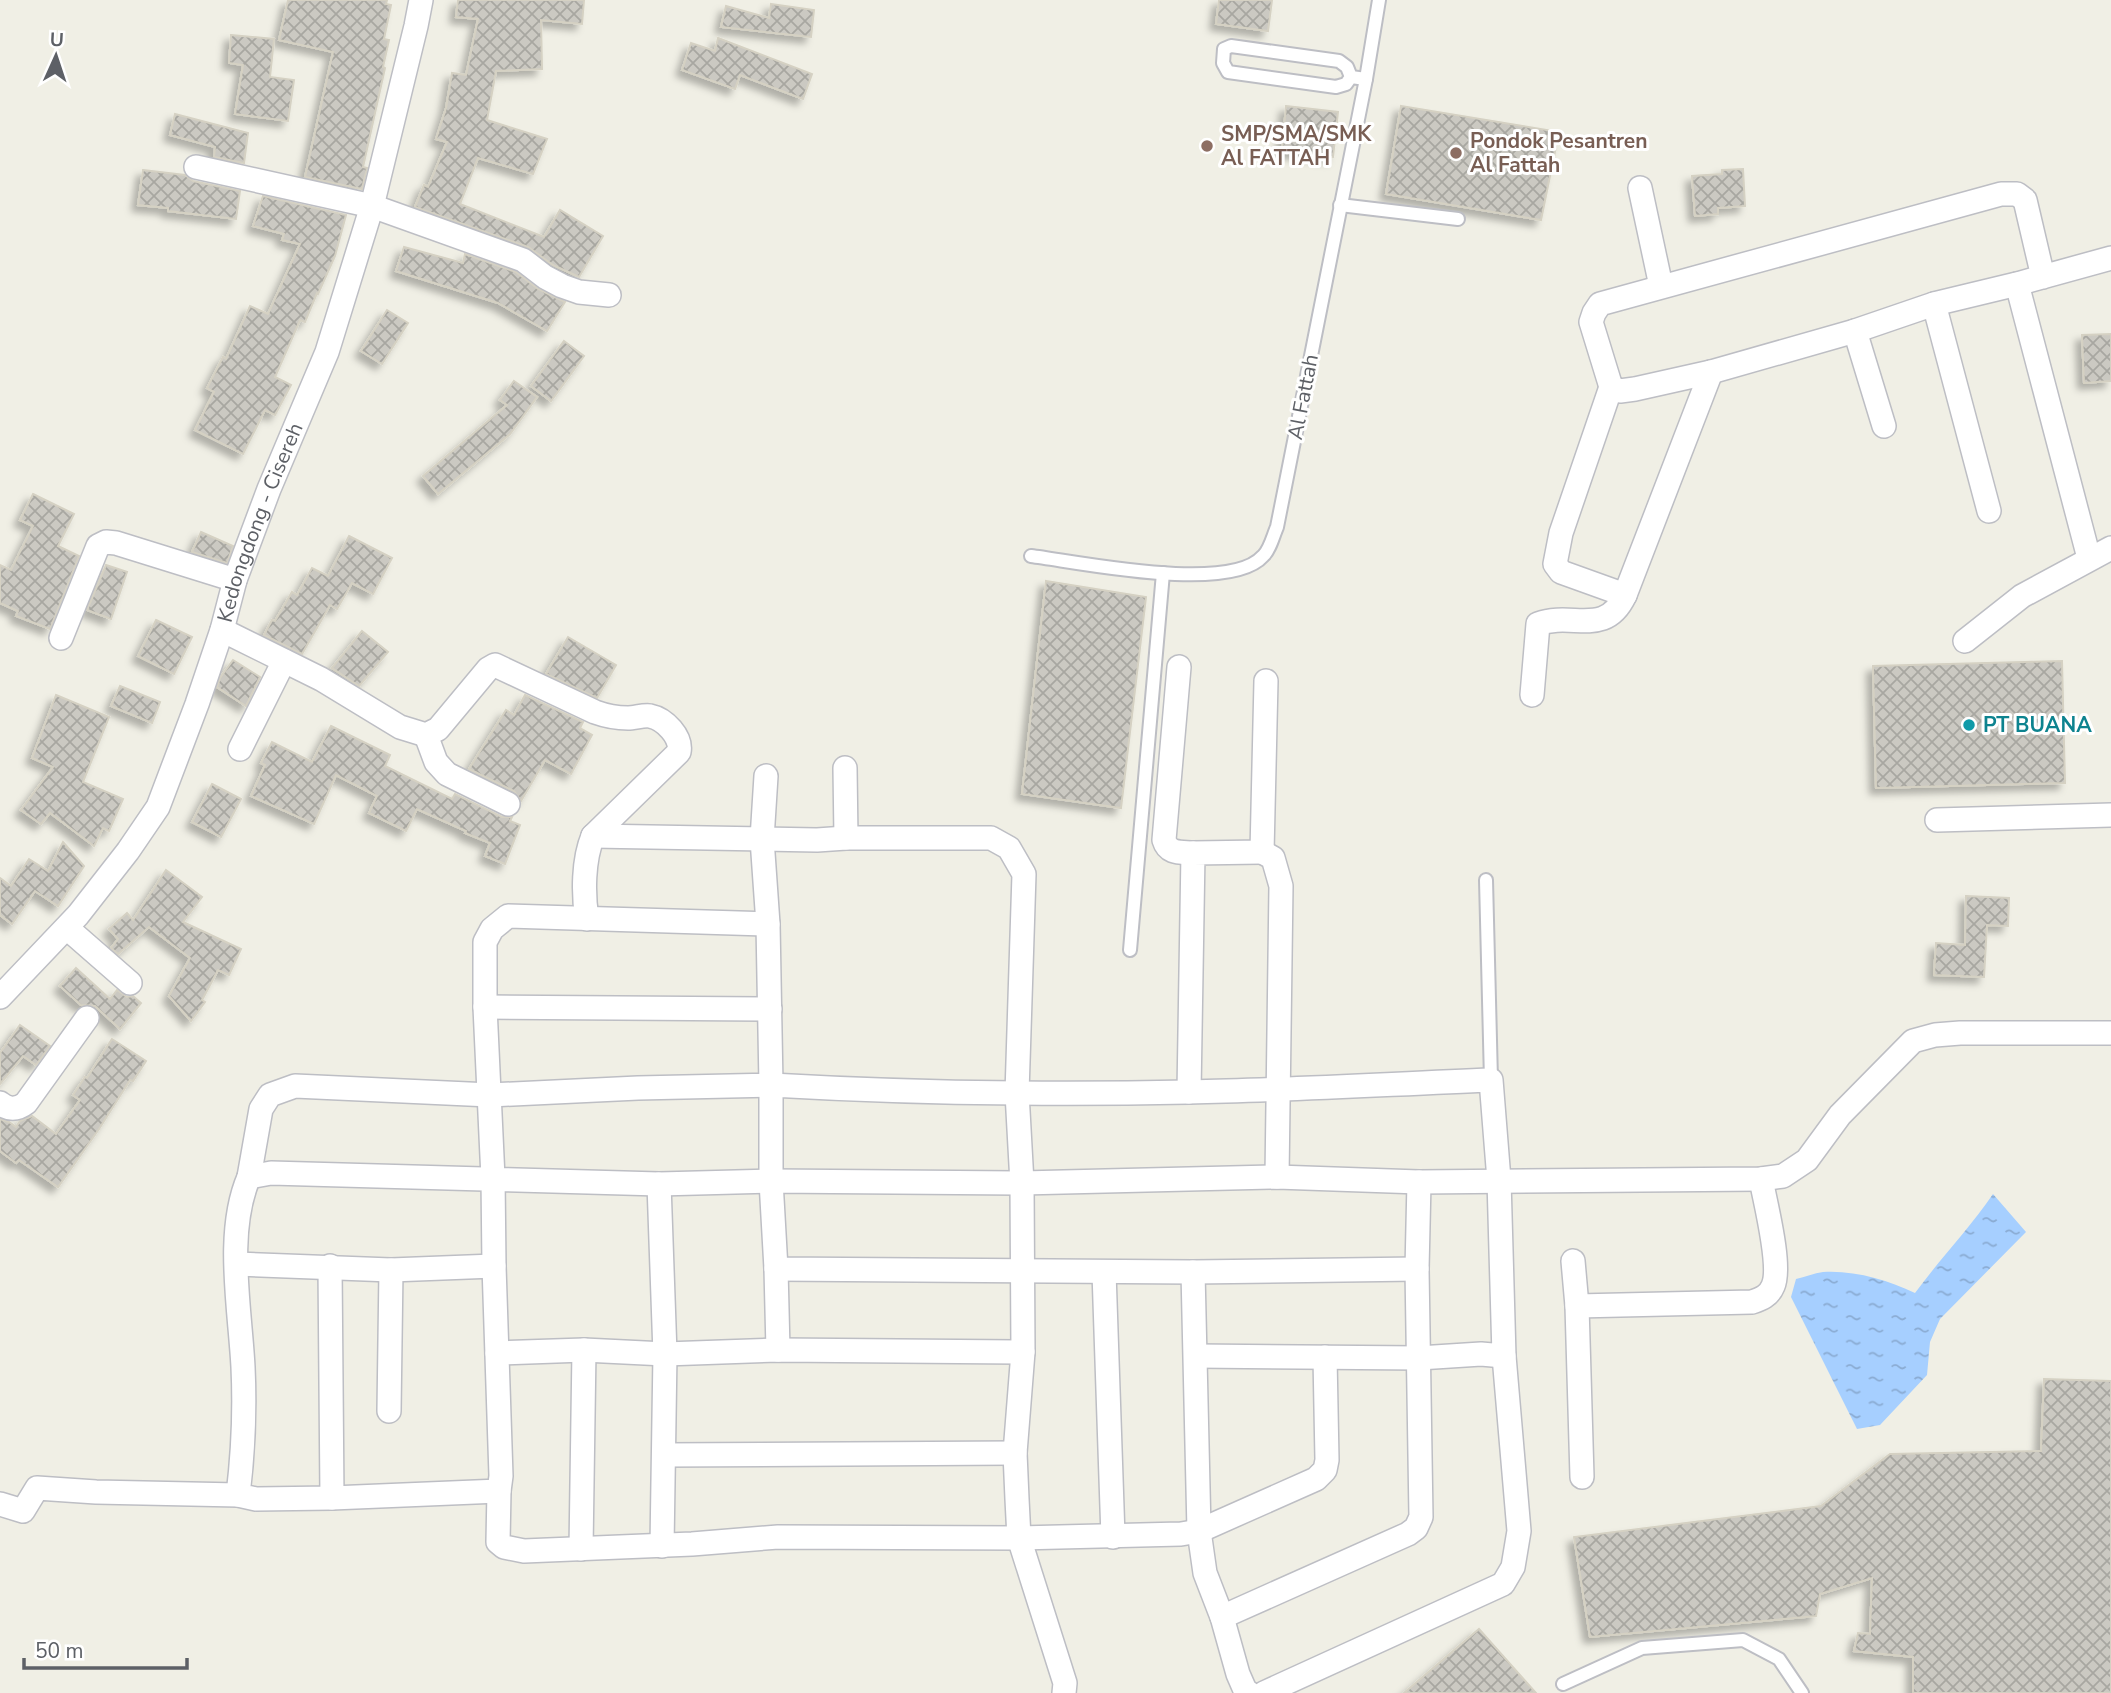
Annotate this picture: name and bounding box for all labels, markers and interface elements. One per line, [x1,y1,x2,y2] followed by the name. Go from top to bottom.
[21,21,91,91] north arrow
[49,27,65,53] text: U
[1221,120,1372,172] place label: SMP/SMA/SMK Al FATTAH
[1470,127,1648,179] place label: Pondok Pesantren Al Fattah
[1199,138,1215,154] marker: SMP/SMA/SMK Al FATTAH
[1448,145,1464,161] marker: Pondok Pesantren Al Fattah
[1281,352,1325,442] street label: Al Fattah
[211,418,309,625] street label: Kedongdong - Cisereh
[1983,711,2092,739] place label: PT BUANA
[1961,717,1977,733] marker: PT BUANA
[24,1626,187,1670] scale bar
[35,1637,84,1665] text: 50 m

